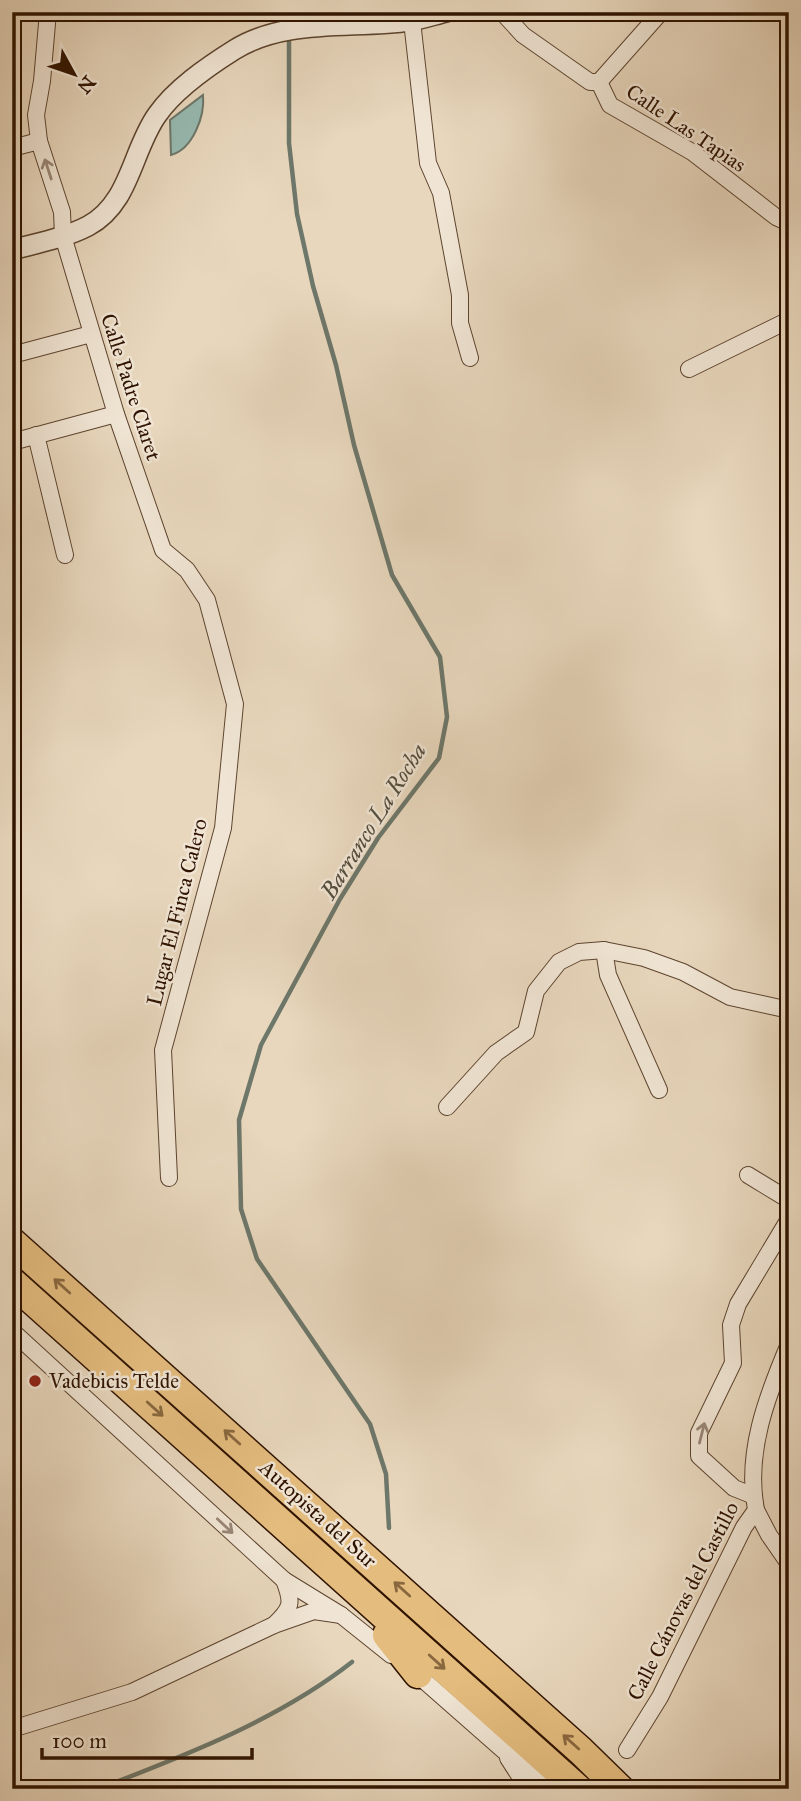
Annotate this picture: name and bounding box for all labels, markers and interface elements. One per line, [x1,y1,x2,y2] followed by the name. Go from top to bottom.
[38,38,108,108] north arrow
[73,71,101,98] text: N
[621,78,751,178] street label: Calle Las Tapias
[41,159,53,181] one-way arrow
[95,310,167,464] street label: Calle Padre Claret
[313,738,432,905] water label: Barranco La Rocha
[141,815,213,1008] street label: Lugar El Finca Calero
[53,1278,71,1294] one-way arrow
[48,1368,179,1394] place label: Vadebicis Telde
[27,1373,43,1389] marker: Vadebicis Telde
[145,1401,163,1417] one-way arrow
[696,1422,709,1444] one-way arrow
[224,1430,242,1446] one-way arrow
[253,1454,382,1573] street label: Autopista del Sur
[622,1497,745,1705] street label: Calle Cánovas del Castillo
[216,1517,233,1534] one-way arrow
[394,1581,411,1598] one-way arrow
[428,1654,446,1670] one-way arrow
[42,1717,252,1761] scale bar
[52,1728,107,1754] text: 100 m
[563,1733,580,1750] one-way arrow

